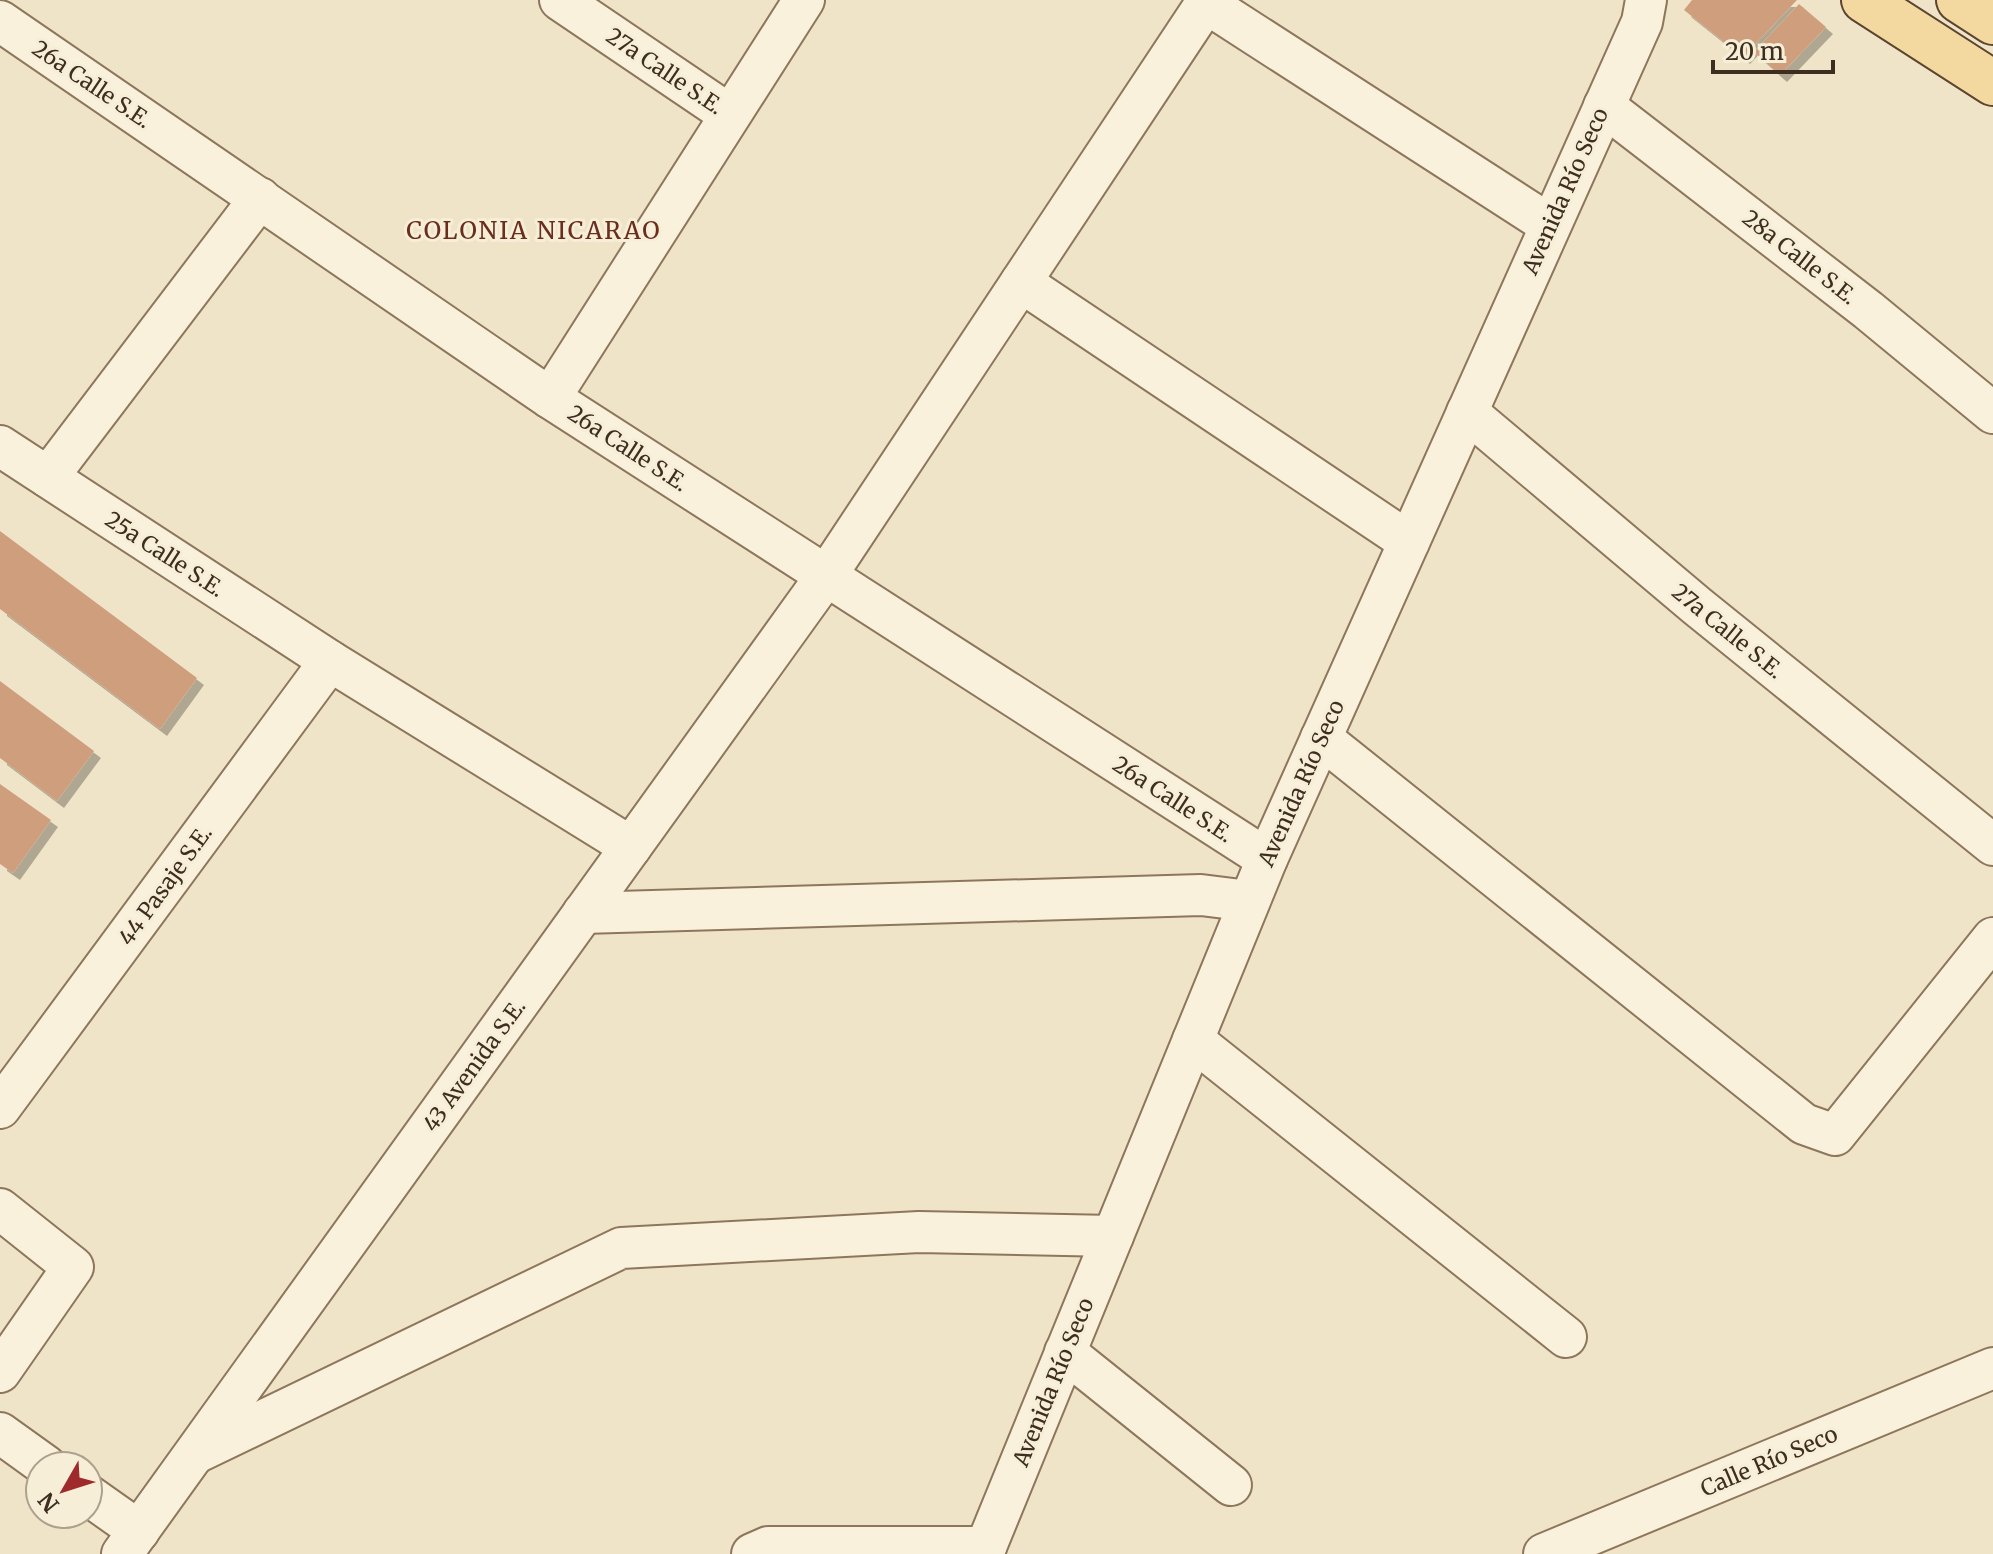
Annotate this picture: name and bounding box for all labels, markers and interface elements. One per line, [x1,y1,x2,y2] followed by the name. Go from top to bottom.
[601,22,729,120] street label: 27a Calle S.E.
[1713,24,1833,74] scale bar
[27,34,157,134] street label: 26a Calle S.E.
[1725,36,1784,67] text: 20 m
[1515,103,1614,280] street label: Avenida Río Seco
[1737,204,1863,310] street label: 28a Calle S.E.
[406,215,662,246] district label: COLONIA NICARAO
[563,399,693,497] street label: 26a Calle S.E.
[100,505,230,603] street label: 25a Calle S.E.
[1667,578,1789,684] street label: 27a Calle S.E.
[1251,695,1350,872] street label: Avenida Río Seco
[1108,750,1238,848] street label: 26a Calle S.E.
[112,819,218,951] street label: 44 Pasaje S.E.
[417,993,531,1137] street label: 43 Avenida S.E.
[1006,1293,1100,1471] street label: Avenida Río Seco
[1696,1420,1842,1502] street label: Calle Río Seco
[24,1450,104,1530] north arrow
[32,1487,65,1518] text: N

